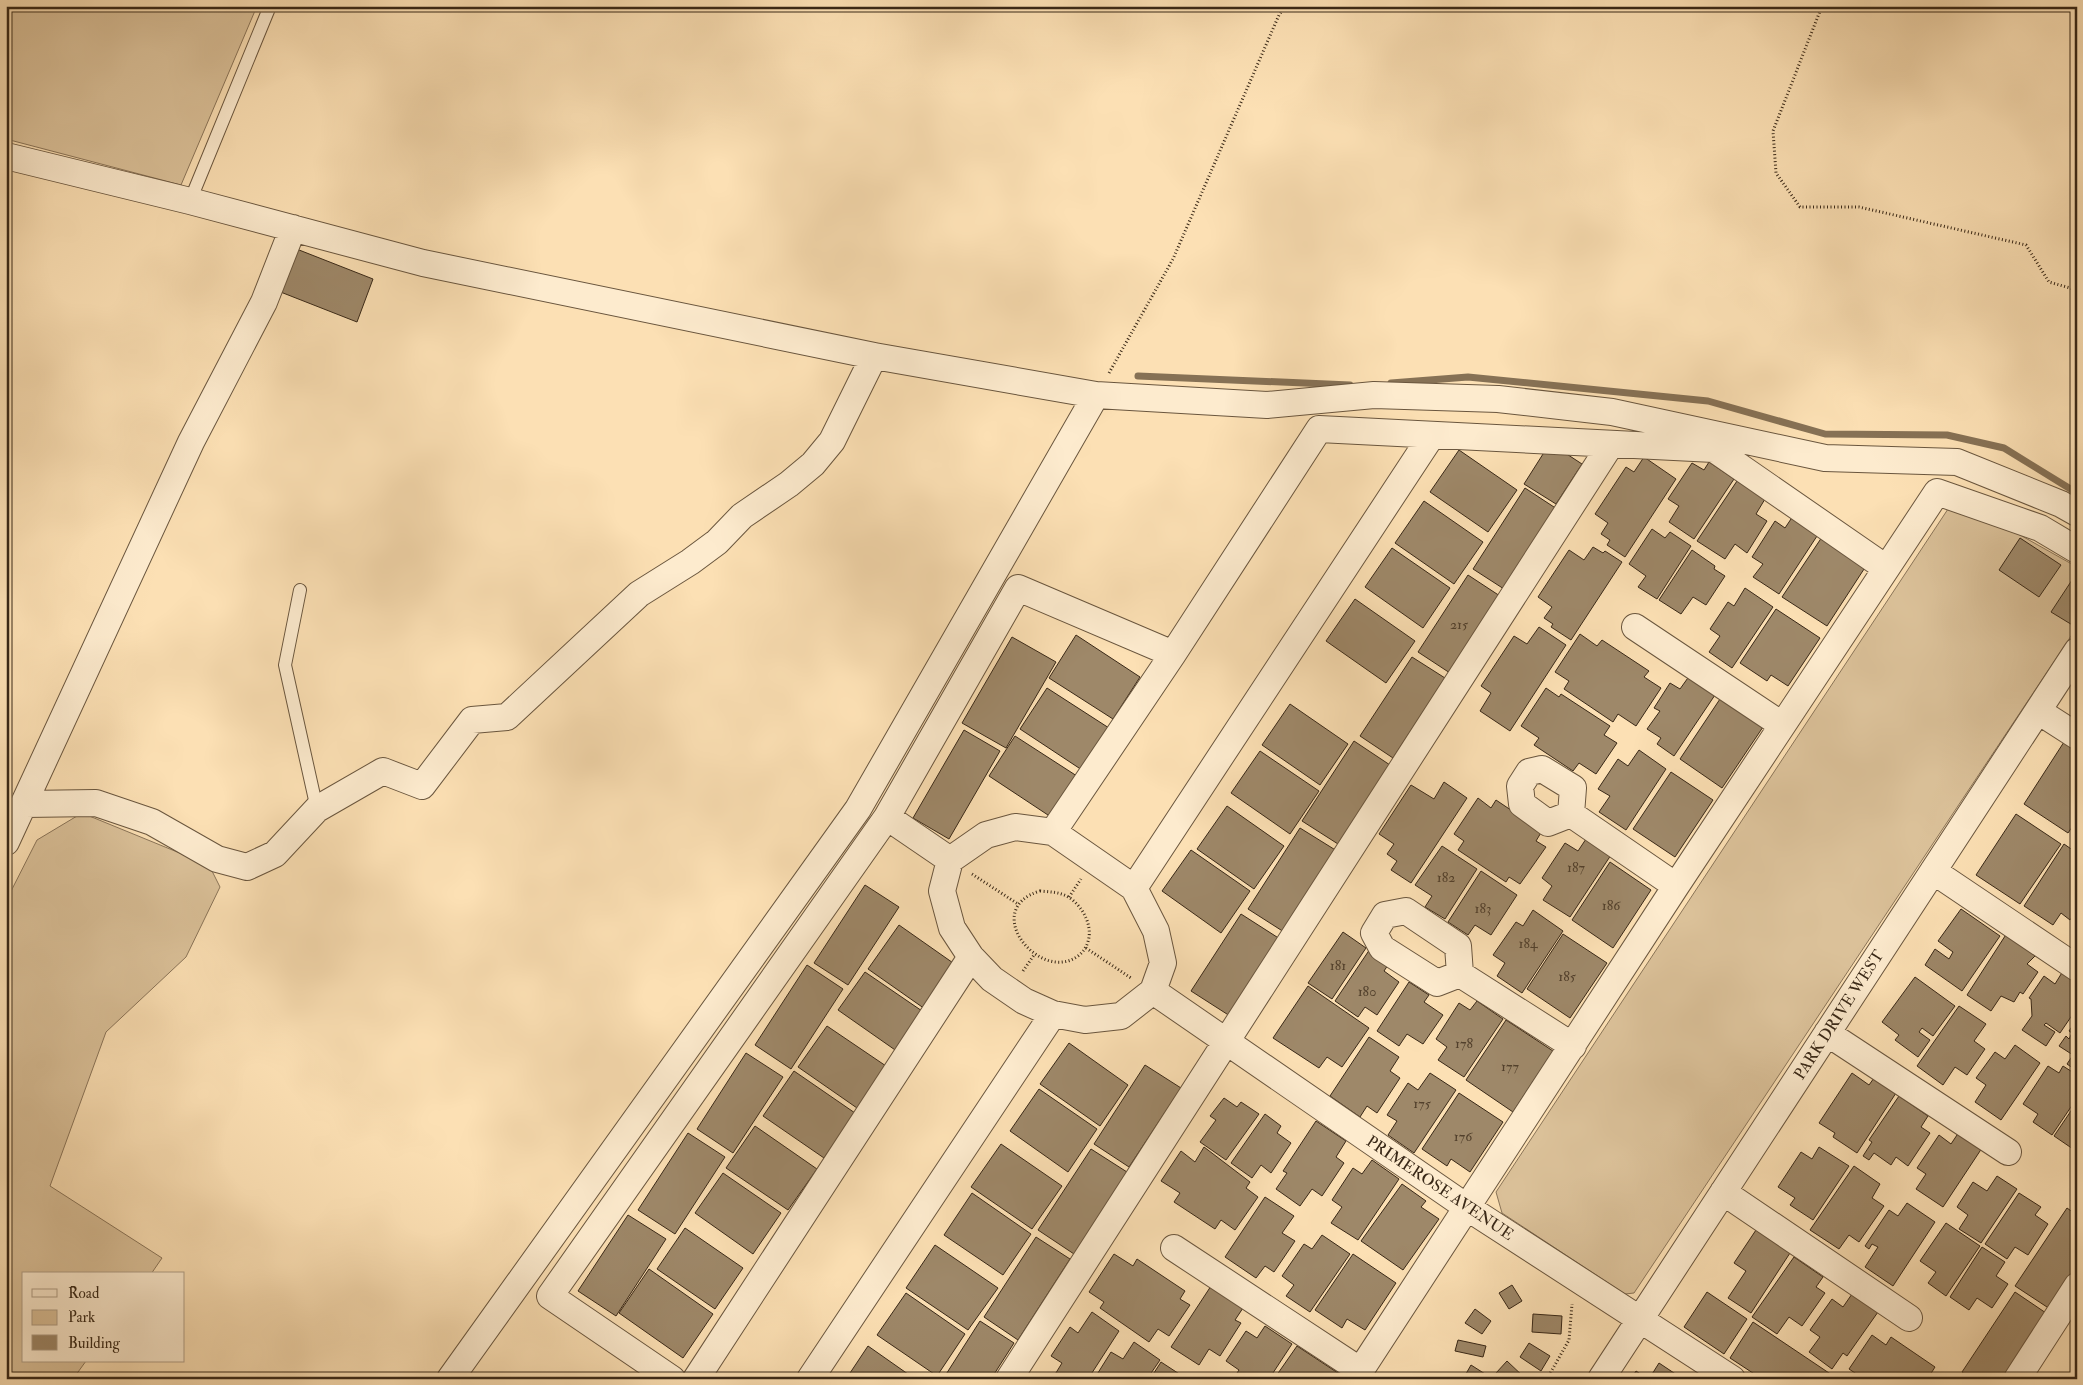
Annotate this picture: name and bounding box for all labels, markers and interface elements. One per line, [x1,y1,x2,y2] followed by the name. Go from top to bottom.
[1450,616,1469,633] house number: 215
[1567,859,1586,876] house number: 187
[1437,869,1455,886] house number: 182
[1602,897,1621,914] house number: 186
[1475,900,1491,917] house number: 183
[1518,935,1539,952] house number: 184
[1790,946,1888,1084] street label: PARK DRIVE WEST
[1330,957,1346,974] house number: 181
[1558,968,1577,985] house number: 185
[1358,983,1376,1000] house number: 180
[1455,1035,1473,1052] house number: 178
[1501,1058,1519,1075] house number: 177
[1413,1095,1432,1112] house number: 175
[1454,1128,1473,1145] house number: 176
[1362,1131,1518,1245] street label: PRIMEROSE AVENUE
[22,1272,185,1362] legend
[68,1284,100,1303] text: Road
[68,1308,95,1327] text: Park
[68,1334,120,1353] text: Building

